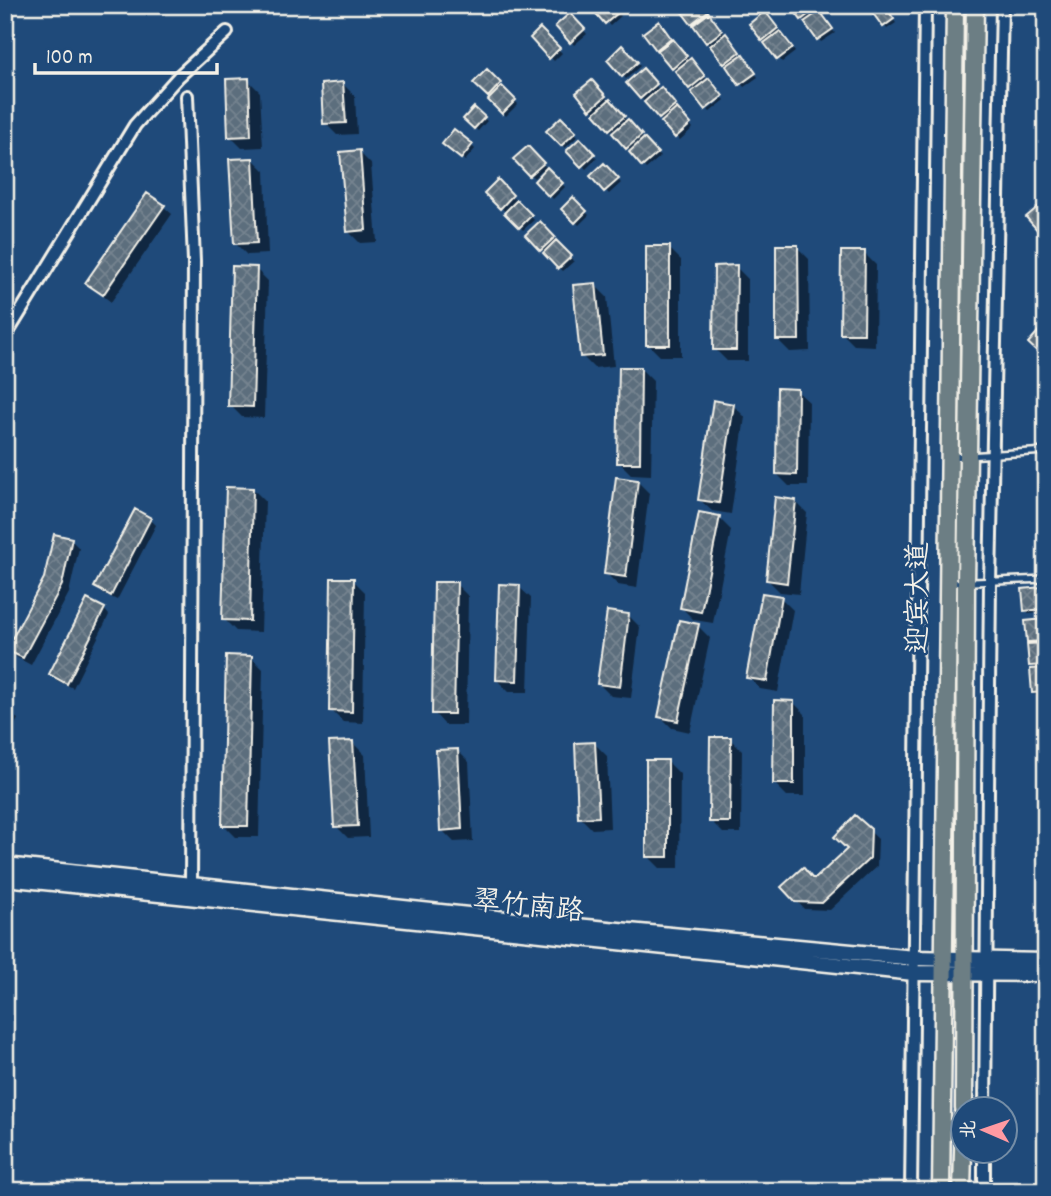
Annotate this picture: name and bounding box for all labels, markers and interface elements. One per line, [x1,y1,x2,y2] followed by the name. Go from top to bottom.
[35,32,217,76] scale bar
[46,44,93,74] text: 100 m
[901,542,941,654] street label: 迎宾大道
[470,883,586,935] street label: 翠竹南路
[950,1094,1020,1164] north arrow
[957,1120,984,1140] text: 北

